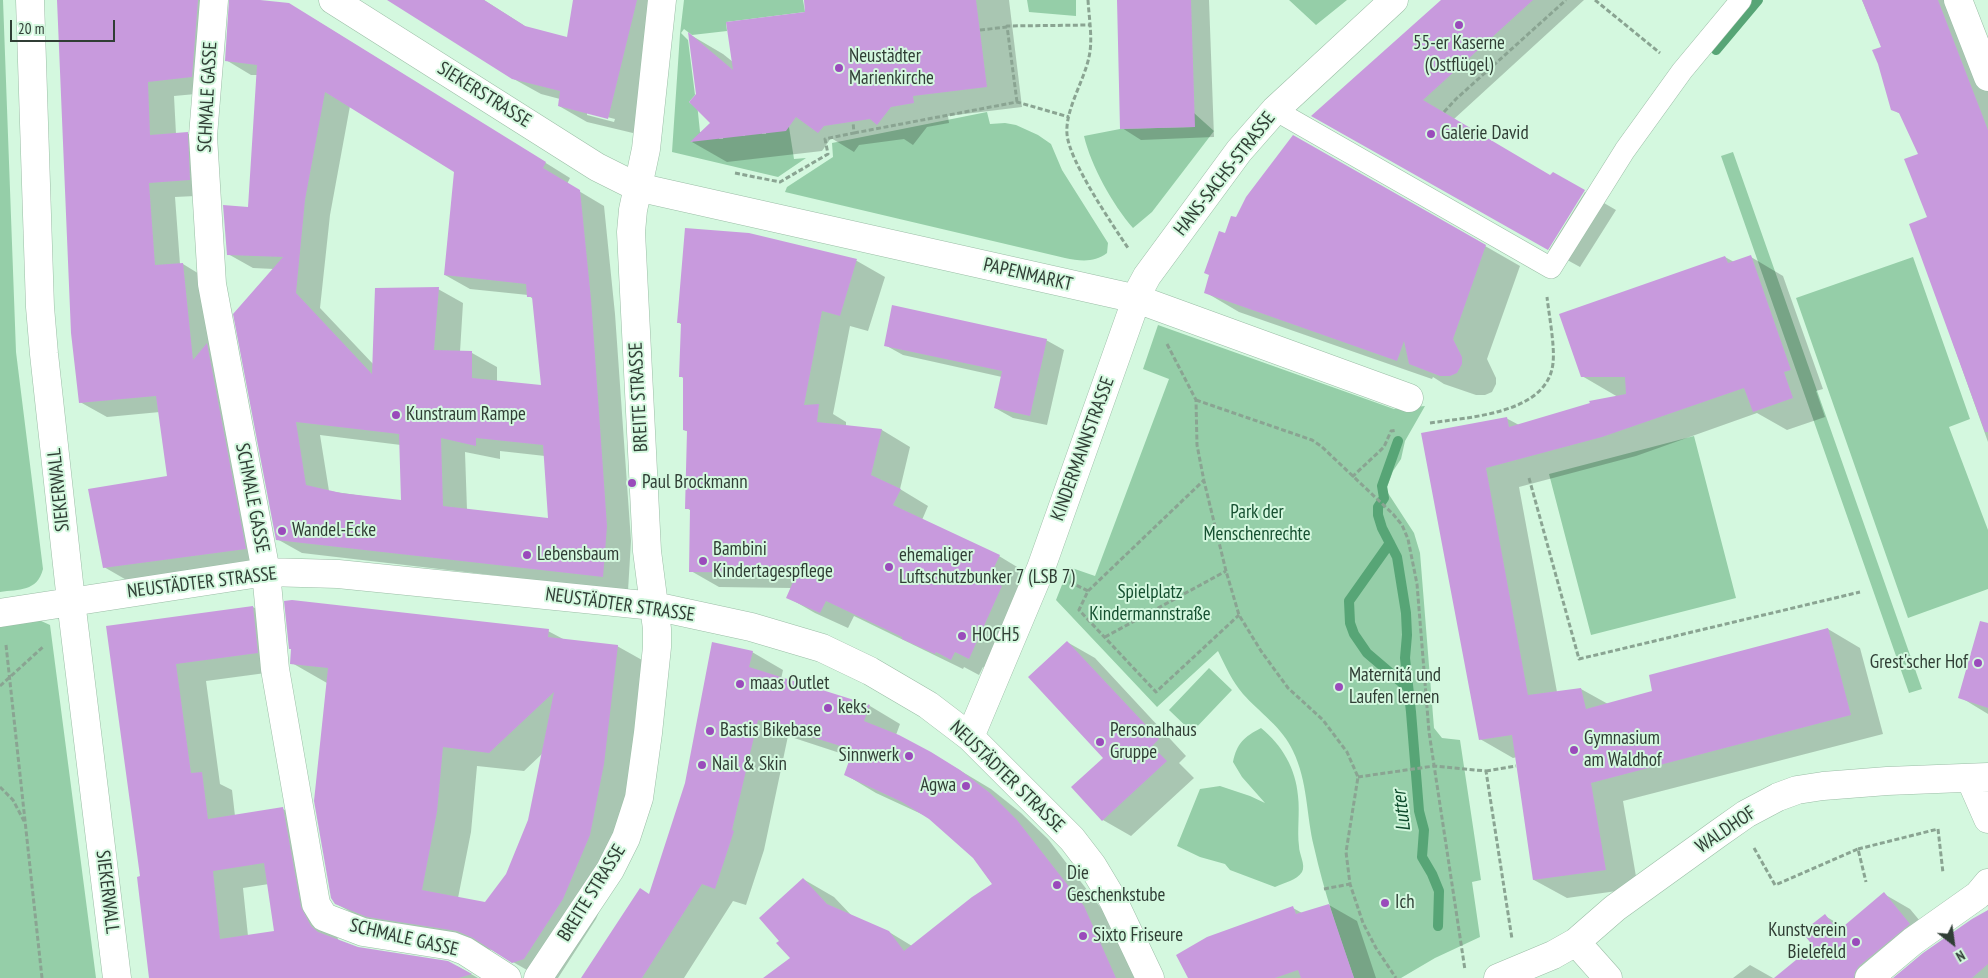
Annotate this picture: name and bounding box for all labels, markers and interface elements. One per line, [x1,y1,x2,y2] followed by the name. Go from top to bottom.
[12,10,118,42] scale bar
[18,19,44,38] text: 20 m
[1453,19,1465,31] marker: 55-er Kaserne (Ostflügel)
[1413,33,1505,77] place label: 55-er Kaserne (Ostflügel)
[194,41,222,153] street label: SCHMALE GASSE
[849,46,934,90] place label: Neustädter Marienkirche
[433,57,535,133] street label: SIEKERSTRASSE
[833,62,845,74] marker: Neustädter Marienkirche
[1170,107,1280,241] street label: HANS-SACHS-STRASSE
[1441,123,1529,145] place label: Galerie David
[1425,128,1437,140] marker: Galerie David
[981,254,1075,296] street label: PAPENMARKT
[625,341,653,453] street label: BREITE STRASSE
[1046,374,1120,524] street label: KINDERMANNSTRASSE
[406,404,526,426] place label: Kunstraum Rampe
[390,409,402,421] marker: Kunstraum Rampe
[230,441,274,555] street label: SCHMALE GASSE
[43,447,75,533] street label: SIEKERWALL
[642,472,748,494] place label: Paul Brockmann
[626,477,638,489] marker: Paul Brockmann
[1204,502,1310,546] park label: Park der Menschenrechte
[292,520,376,542] place label: Wandel-Ecke
[276,525,288,537] marker: Wandel-Ecke
[713,539,833,583] place label: Bambini Kindertagespflege
[537,544,619,566] place label: Lebensbaum
[899,545,1075,589] place label: ehemaliger Luftschutzbunker 7 (LSB 7)
[521,549,533,561] marker: Lebensbaum
[697,555,709,567] marker: Bambini Kindertagespflege
[883,561,895,573] marker: ehemaliger Luftschutzbunker 7 (LSB 7)
[126,563,278,603] street label: NEUSTÄDTER STRASSE
[1089,582,1211,626] park label: Spielplatz Kindermannstraße
[544,583,696,627] street label: NEUSTÄDTER STRASSE
[972,625,1020,647] place label: HOCH5
[956,630,968,642] marker: HOCH5
[1870,652,1968,674] place label: Grest'scher Hof
[1972,657,1984,669] marker: Grest'scher Hof
[1349,665,1441,709] place label: Maternitá und Laufen lernen
[750,673,829,695] place label: maas Outlet
[734,678,746,690] marker: maas Outlet
[1333,681,1345,693] marker: Maternitá und Laufen lernen
[838,697,870,719] place label: keks.
[822,702,834,714] marker: keks.
[945,716,1069,838] street label: NEUSTÄDTER STRASSE
[720,720,821,742] place label: Bastis Bikebase
[1110,720,1197,764] place label: Personalhaus Gruppe
[704,725,716,737] marker: Bastis Bikebase
[1584,728,1662,772] place label: Gymnasium am Waldhof
[1094,736,1106,748] marker: Personalhaus Gruppe
[1568,744,1580,756] marker: Gymnasium am Waldhof
[839,745,899,767] place label: Sinnwerk
[903,750,915,762] marker: Sinnwerk
[712,754,787,776] place label: Nail & Skin
[696,759,708,771] marker: Nail & Skin
[920,775,956,797] place label: Agwa
[960,780,972,792] marker: Agwa
[1388,789,1416,833] water label: Lutter
[1692,802,1760,858] street label: WALDHOF
[553,840,631,946] street label: BREITE STRASSE
[91,849,123,935] street label: SIEKERWALL
[1067,863,1165,907] place label: Die Geschenkstube
[1051,879,1063,891] marker: Die Geschenkstube
[1395,892,1415,914] place label: Ich
[1379,897,1391,909] marker: Ich
[347,914,461,962] street label: SCHMALE GASSE
[1928,918,1978,968] north arrow
[1768,920,1846,964] place label: Kunstverein Bielefeld
[1093,925,1183,947] place label: Sixto Friseure
[1077,930,1089,942] marker: Sixto Friseure
[1850,936,1862,948] marker: Kunstverein Bielefeld
[1953,946,1968,966] text: N

